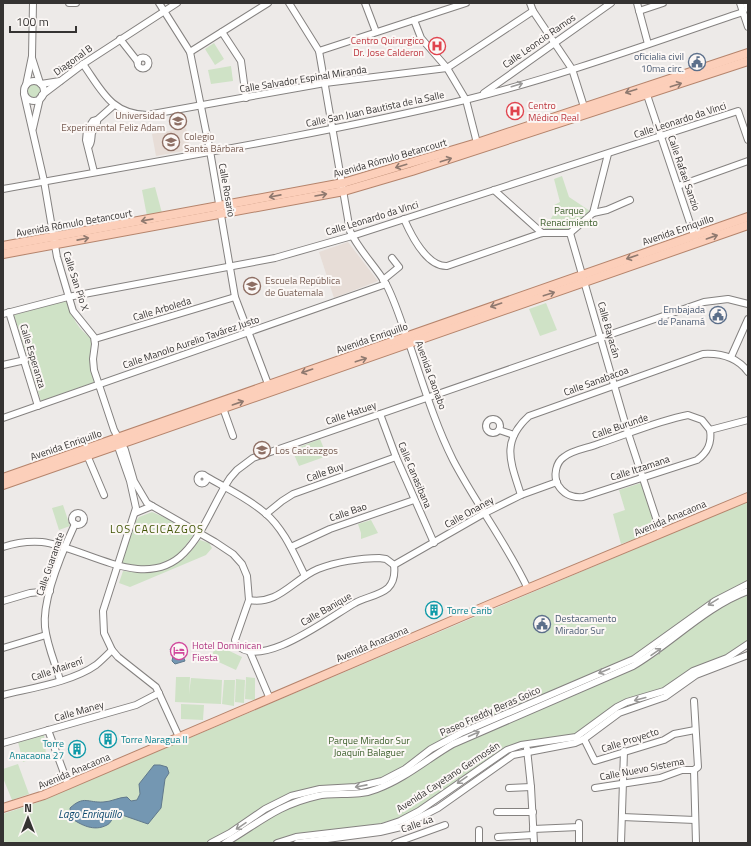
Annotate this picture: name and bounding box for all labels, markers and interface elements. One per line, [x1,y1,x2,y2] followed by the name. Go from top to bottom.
[10,8,76,34] scale bar
[499,10,579,72] street label: Calle Leoncio Ramos
[16,12,49,31] text: 100 m
[351,33,424,60] place label: Centro Quirurgico Dr. Jose Calderon
[427,36,447,56] hospital icon: Centro Quirurgico Dr. Jose Calderon
[50,41,96,79] street label: Diagonal B
[634,49,684,76] place label: oficialia civil 10ma circ.
[687,52,707,72] public building icon: oficialia civil 10ma circ.
[238,62,368,96] street label: Calle Salvador Espinal Miranda
[669,80,681,88] one-way arrow
[510,81,523,88] one-way arrow
[305,87,445,131] street label: Calle San Juan Bautista de la Salle
[625,87,637,95] one-way arrow
[528,98,579,125] place label: Centro Médico Real
[632,98,728,142] street label: Calle Leonardo da Vinci
[505,101,525,121] hospital icon: Centro Médico Real
[61,108,165,135] place label: Universidad Experimental Feliz Adam
[168,111,188,131] school or university icon: Universidad Experimental Feliz Adam
[184,129,244,156] place label: Colegio Santa Bárbara
[161,132,181,152] school or university icon: Colegio Santa Bárbara
[664,133,704,213] street label: Calle Rafael Sanzio
[332,134,449,181] street label: Avenida Rómulo Betancourt
[439,156,452,163] one-way arrow
[215,162,239,218] street label: Calle Rosario
[395,163,408,170] one-way arrow
[314,191,327,199] one-way arrow
[269,192,282,200] one-way arrow
[324,197,420,239] street label: Calle Leonardo da Vinci
[540,203,598,230] park label: Parque Renacimiento
[15,205,134,241] street label: Avenida Rómulo Betancourt
[640,211,716,249] street label: Avenida Enriquillo
[141,216,154,224] one-way arrow
[705,233,717,241] one-way arrow
[76,235,89,243] one-way arrow
[59,249,93,313] street label: Calle San Pío X
[625,254,638,261] one-way arrow
[265,273,340,300] place label: Escuela República de Guatemala
[242,276,262,296] school or university icon: Escuela República de Guatemala
[543,290,556,297] one-way arrow
[131,293,193,325] street label: Calle Arboleda
[594,300,624,360] street label: Calle Bayacán
[490,301,502,309] one-way arrow
[658,302,705,329] place label: Embajada de Panamá
[708,305,728,325] public building icon: Embajada de Panamá
[121,312,261,372] street label: Calle Manolo Aurelio Tavárez Justo
[334,319,410,357] street label: Avenida Enriquillo
[16,322,50,390] street label: Calle Esperanza
[412,338,450,412] street label: Avenida Caonabo
[354,356,367,363] one-way arrow
[561,362,631,400] street label: Calle Sanabacoa
[302,367,314,375] one-way arrow
[324,397,379,429] street label: Calle Hatuey
[231,398,243,406] one-way arrow
[590,409,650,443] street label: Calle Burunde
[28,426,104,464] street label: Avenida Enriquillo
[252,440,272,460] school or university icon: Los Cacicazgos
[394,440,436,510] street label: Calle Canasibana
[275,443,338,458] place label: Los Cacicazgos
[608,451,672,485] street label: Calle Itzamana
[304,458,346,486] street label: Calle Buy
[442,492,497,532] street label: Calle Onaney
[632,496,708,540] street label: Avenida Anacaona
[327,499,369,525] street label: Calle Bao
[110,521,204,537] district label: LOS CACICAZGOS
[32,530,68,598] street label: Calle Guaranate
[298,588,354,630] street label: Calle Banique
[708,598,719,606] one-way arrow
[424,600,444,620] building icon: Torre Carib
[447,603,492,618] place label: Torre Carib
[555,611,617,638] place label: Destacamento Mirador Sur
[532,614,552,634] public building icon: Destacamento Mirador Sur
[334,622,410,666] street label: Avenida Anacaona
[192,638,262,665] place label: Hotel Dominican Fiesta
[169,641,189,661] hotel icon: Hotel Dominican Fiesta
[650,648,661,656] one-way arrow
[29,653,86,685] street label: Calle Mairení
[599,668,611,676] one-way arrow
[437,682,543,740] street label: Paseo Freddy Beras Goico
[634,696,647,703] one-way arrow
[52,697,106,725] street label: Calle Maney
[599,724,661,756] street label: Calle Proyecto
[98,729,118,749] building icon: Torre Naragua II
[467,730,479,737] one-way arrow
[121,732,188,747] place label: Torre Naragua II
[328,733,410,760] park label: Parque Mirador Sur Joaquín Balaguer
[9,736,64,763] place label: Torre Anacaona 27
[393,738,503,816] street label: Avenida Cayetano Germosén
[67,739,87,759] building icon: Torre Anacaona 27
[36,749,112,793] street label: Avenida Anacaona
[598,753,686,785] street label: Calle Nuevo Sistema
[457,776,468,784] one-way arrow
[355,782,368,790] one-way arrow
[8,798,48,838] north arrow
[24,800,32,816] text: N
[58,806,122,822] water label: Lago Enriquillo
[399,812,435,836] street label: Calle 4a
[236,822,247,830] one-way arrow

